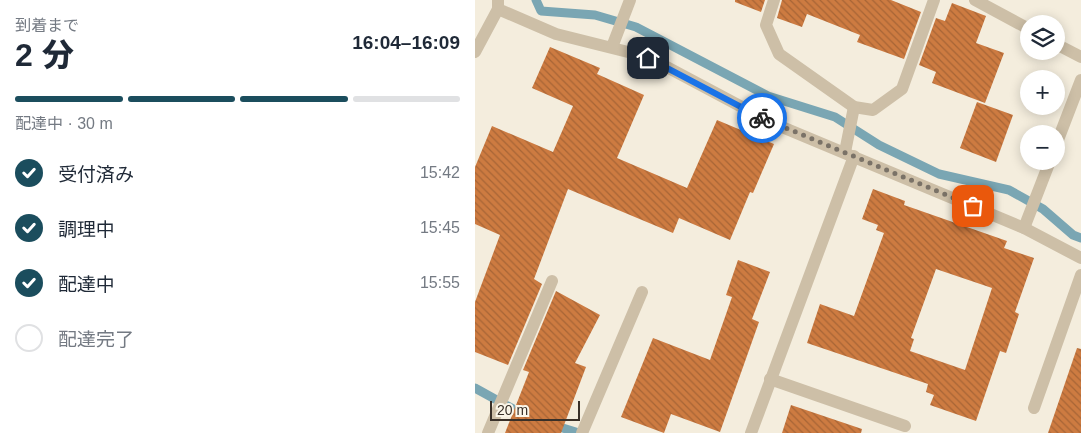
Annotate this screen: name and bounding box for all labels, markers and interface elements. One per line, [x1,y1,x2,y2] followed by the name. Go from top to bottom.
[1020,15,1065,170] map controls
[1020,15,1065,60] button: layers
[15,17,79,34] text: 到着まで
[352,32,460,53] text: 16:04–16:09
[15,37,74,73] text: 2 分
[627,37,669,79] pin
[634,44,662,72] icon: home
[1020,70,1065,115] button: +
[737,93,787,143] courier
[748,104,776,132] icon: bike
[15,115,113,132] text: 配達中 · 30 m
[1020,125,1065,170] button: −
[15,159,43,187] icon: check
[58,164,134,185] text: 受付済み
[420,164,460,181] text: 15:42
[952,185,994,227] pin
[959,192,987,220] icon: bag
[15,214,43,242] icon: check
[58,219,115,240] text: 調理中
[420,219,460,236] text: 15:45
[15,269,43,297] icon: check
[58,274,115,295] text: 配達中
[420,274,460,291] text: 15:55
[58,329,134,350] text: 配達完了
[490,398,580,421] scale bar
[497,402,528,418] text: 20 m

